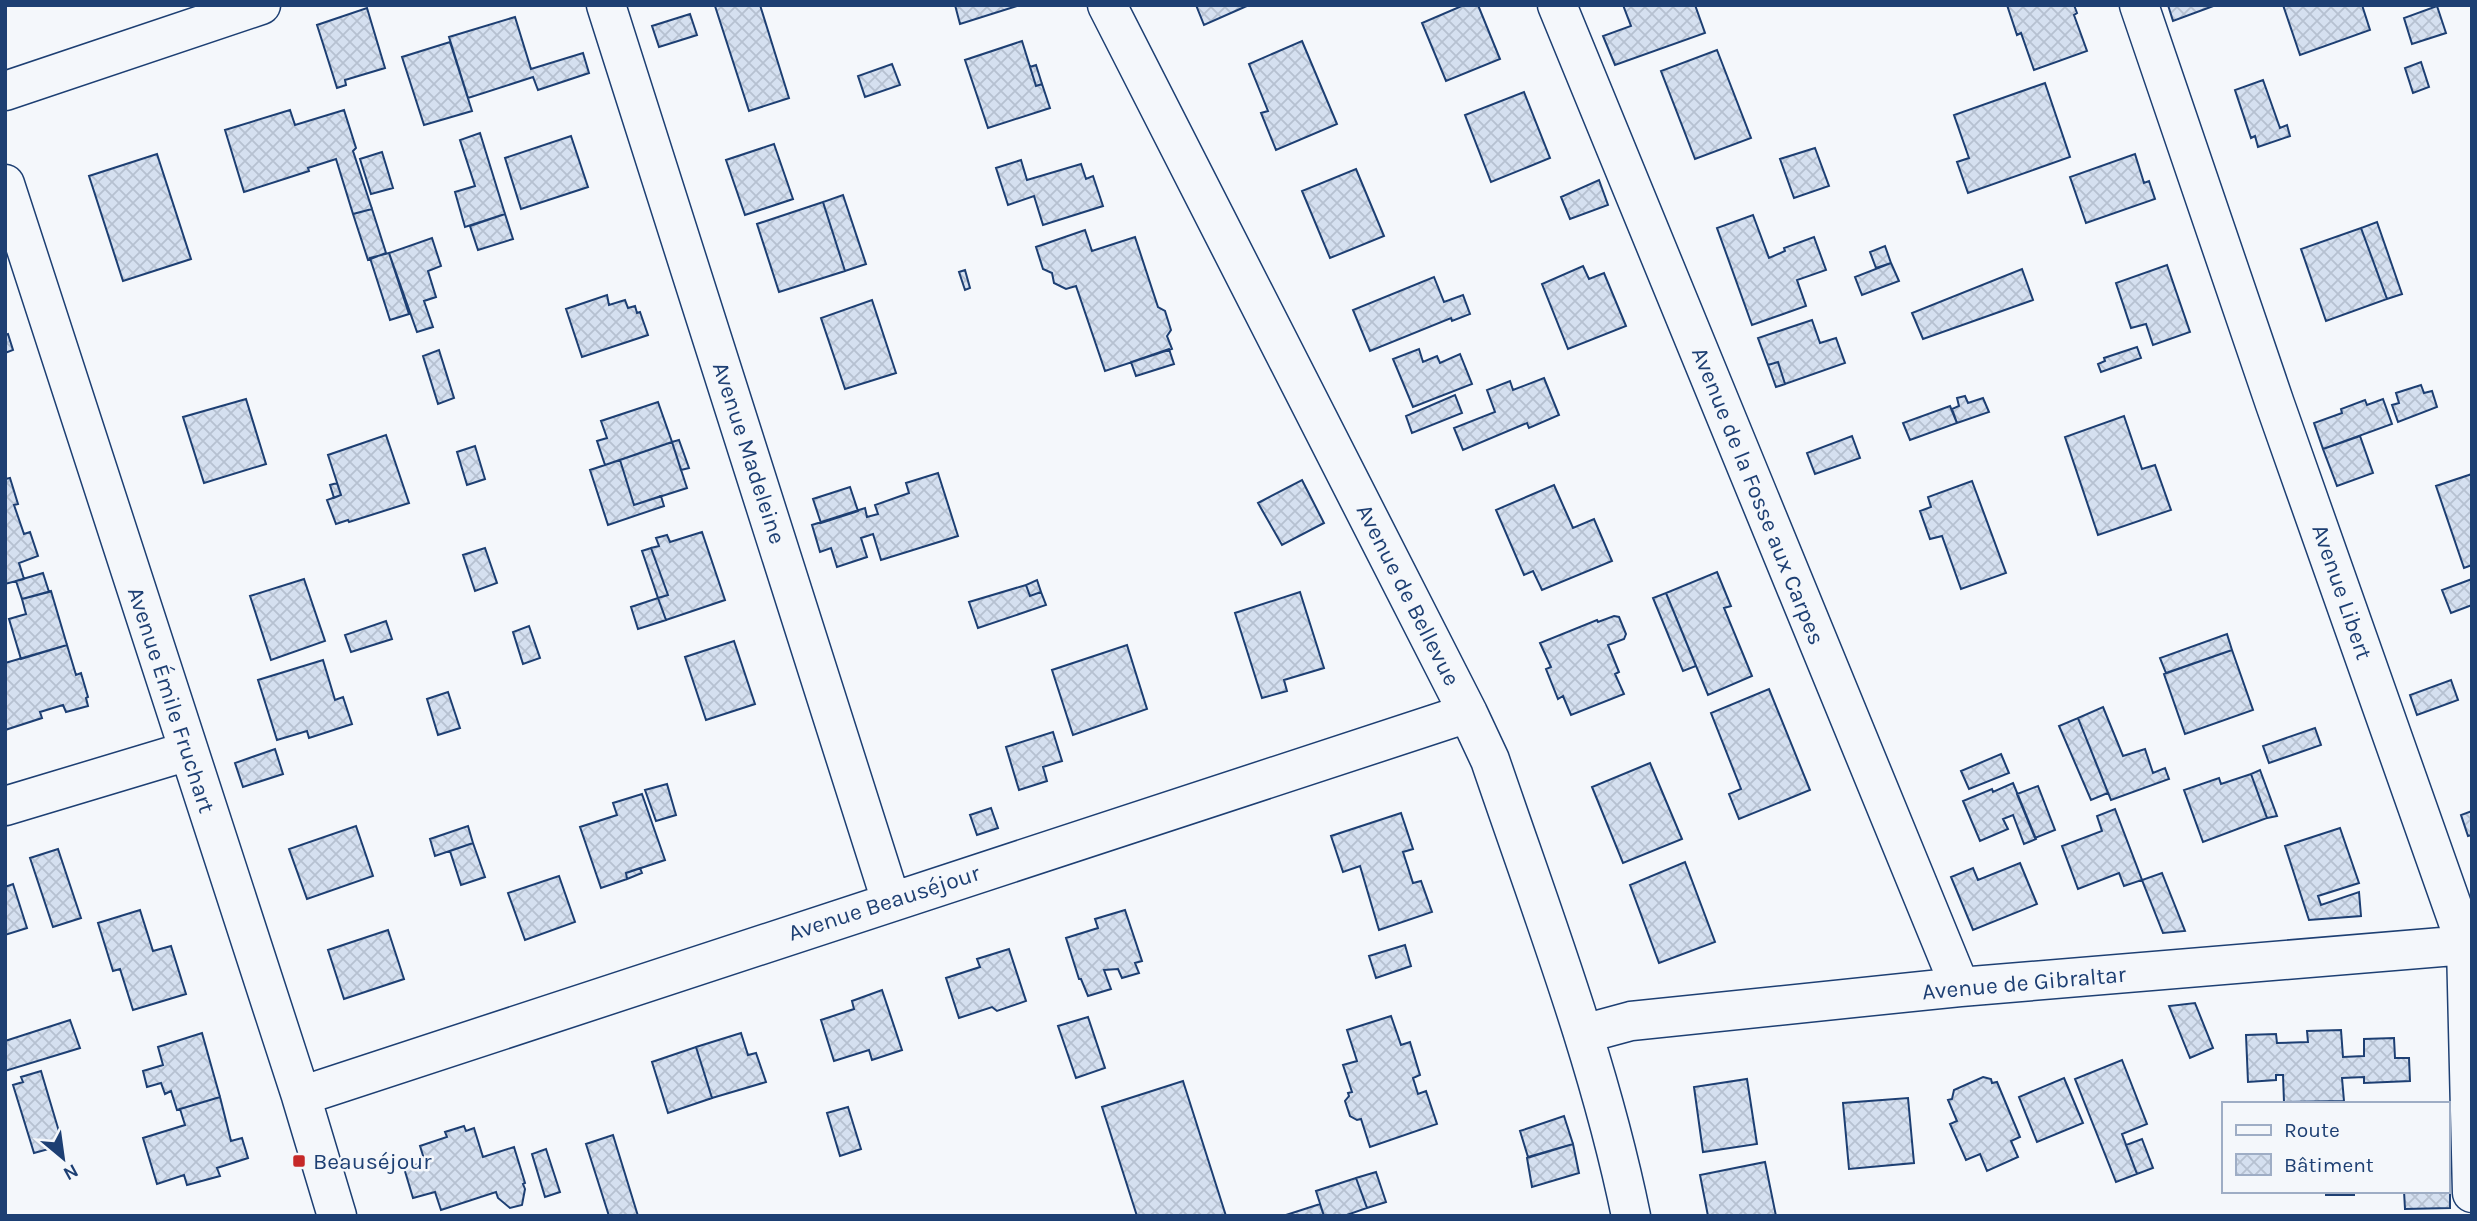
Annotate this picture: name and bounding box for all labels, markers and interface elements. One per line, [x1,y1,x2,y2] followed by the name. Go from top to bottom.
[1686,343,1830,649] street label: Avenue de la Fosse aux Carpes
[707,359,791,547] street label: Avenue Madeleine
[1351,500,1465,690] street label: Avenue de Bellevue
[2306,521,2378,663] street label: Avenue Libert
[122,584,220,817] street label: Avenue Émile Fruchart
[785,859,984,947] street label: Avenue Beauséjour
[1921,961,2128,1005] street label: Avenue de Gibraltar
[2222,1102,2449,1193] legend
[2284,1118,2340,1142] text: Route
[28,1123,98,1193] north arrow
[313,1148,432,1175] place label: Beauséjour
[291,1153,307,1169] marker: Beauséjour
[2284,1153,2374,1177] text: Bâtiment
[59,1159,82,1185] text: N

